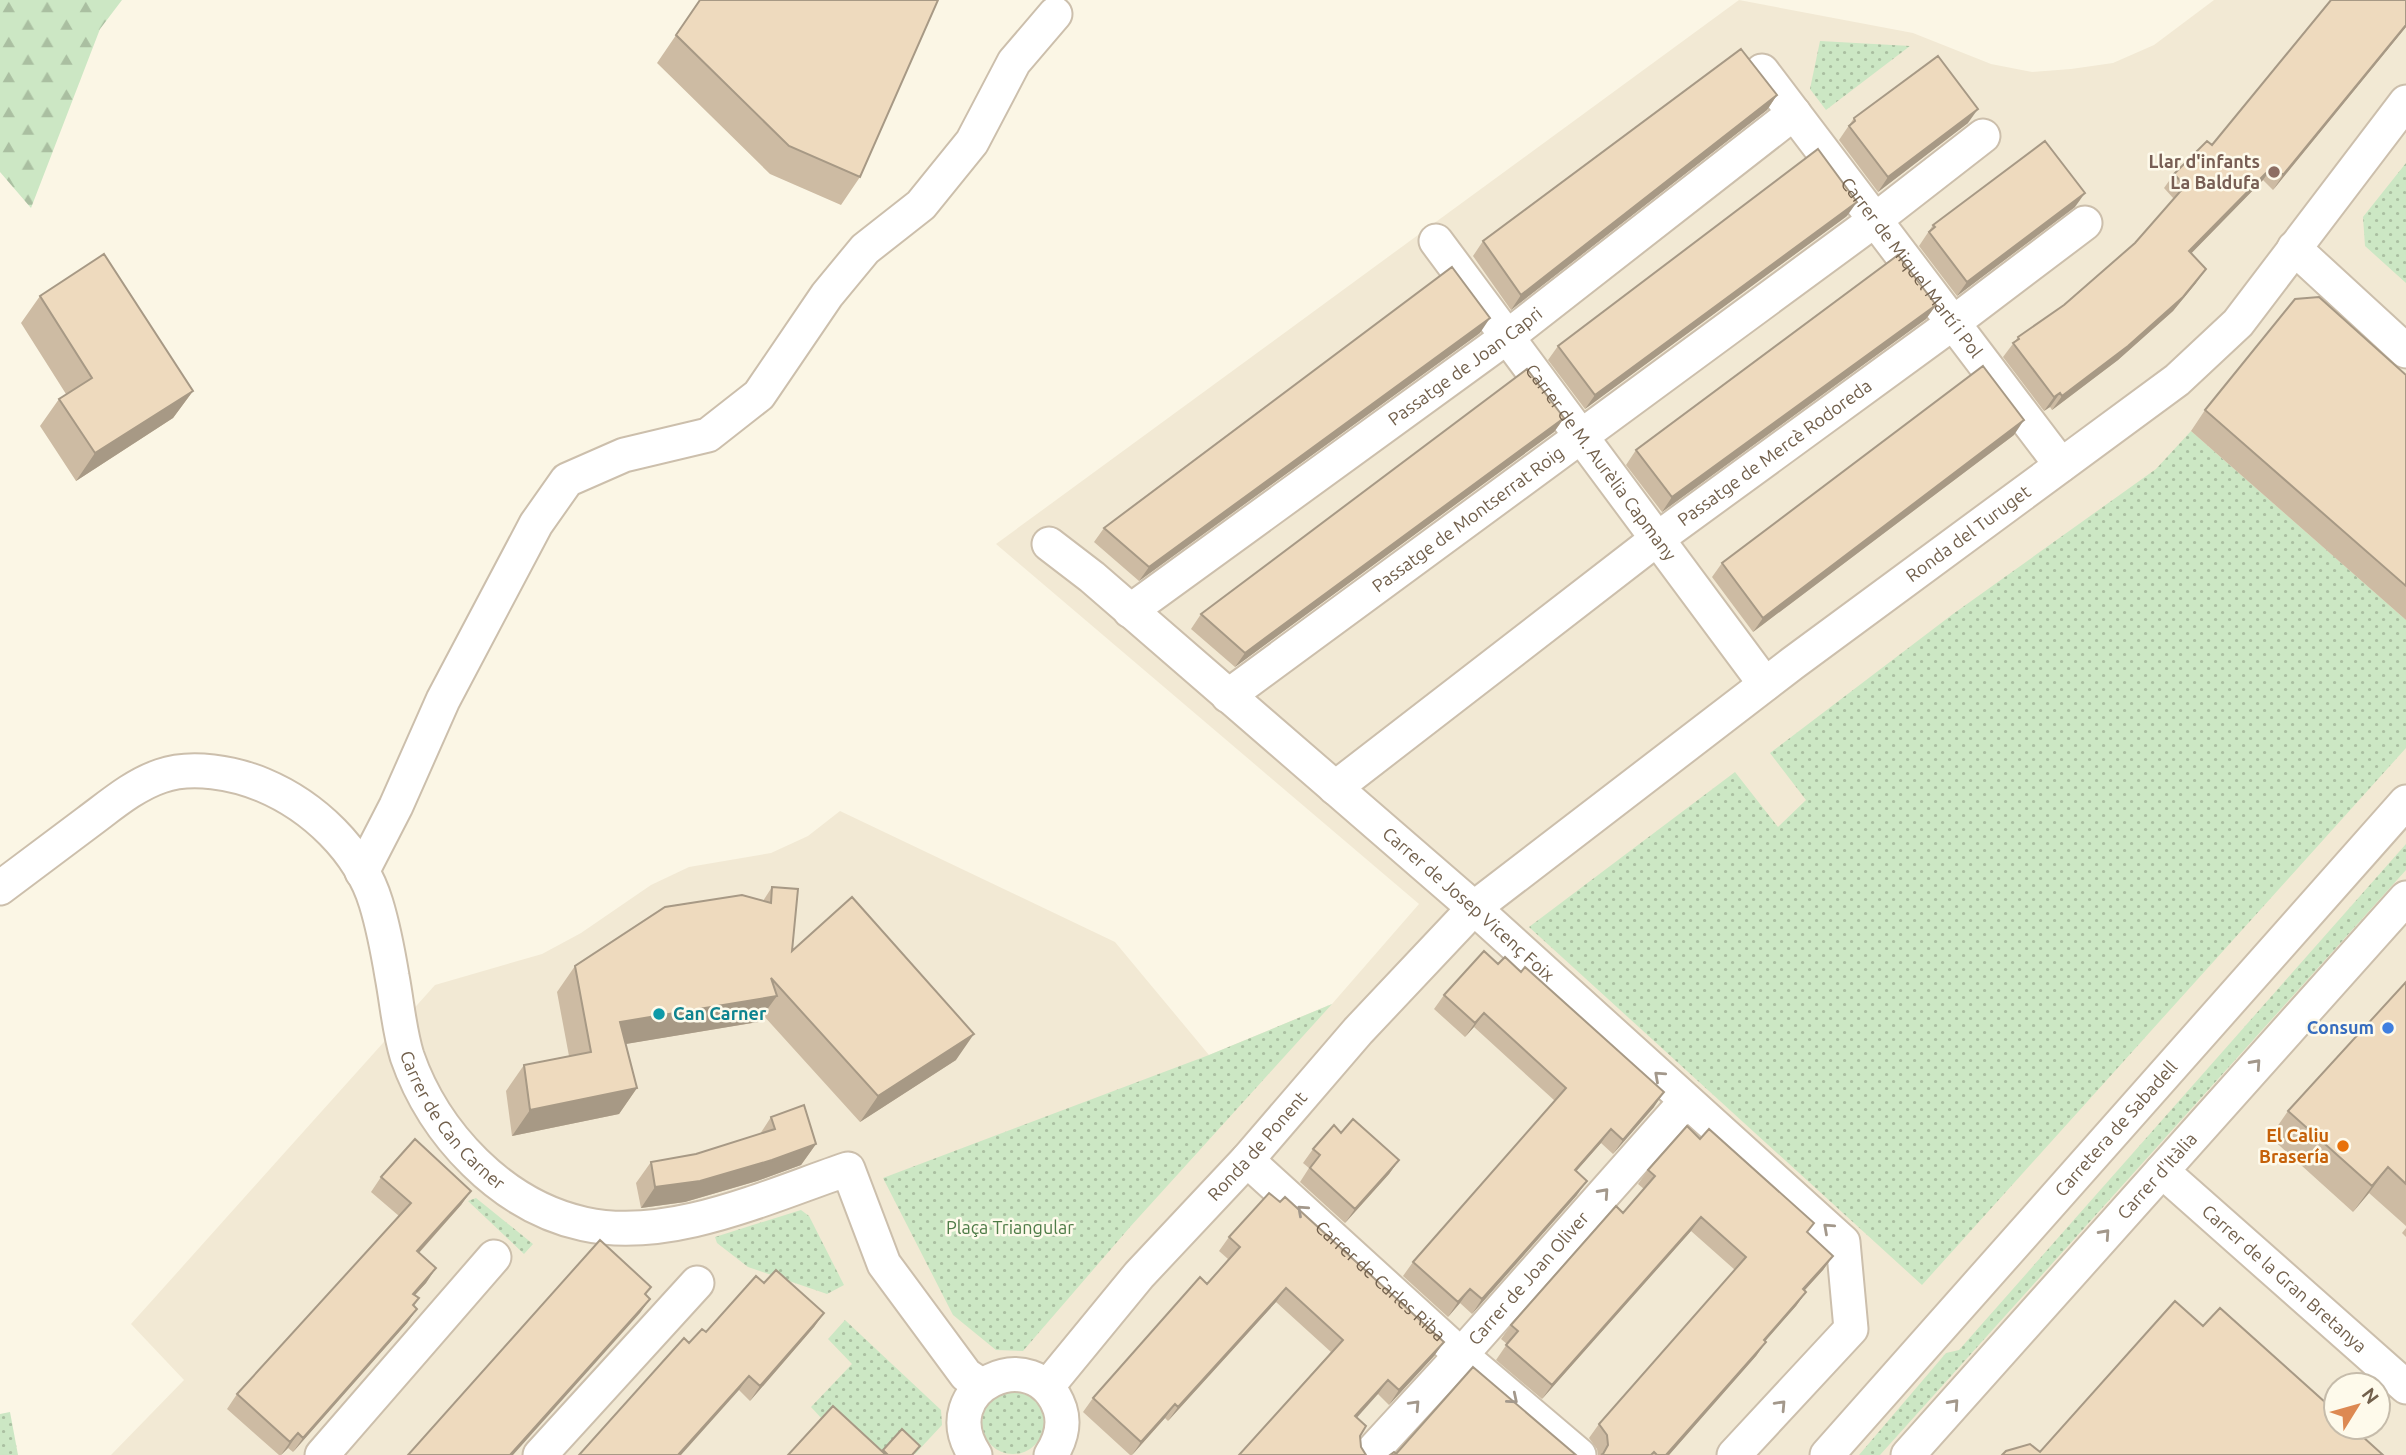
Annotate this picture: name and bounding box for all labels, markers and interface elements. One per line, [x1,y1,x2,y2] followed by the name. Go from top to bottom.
[2148,151,2260,192] place label: Llar d'infants La Baldufa
[2266,164,2282,180] marker: Llar d'infants La Baldufa
[1837,173,1987,361] street label: Carrer de Miquel Martí i Pol
[1384,303,1546,429] street label: Passatge de Joan Capri
[1522,360,1681,564] street label: Carrer de M. Aurèlia Capmany
[1674,375,1875,529] street label: Passatge de Mercè Rodoreda
[1368,442,1567,596] street label: Passatge de Montserrat Roig
[1902,481,2034,585] street label: Ronda del Turuget
[1379,823,1559,985] street label: Carrer de Josep Vicenç Foix
[673,1003,767,1023] place label: Can Carner
[651,1006,667,1022] marker: Can Carner
[2307,1017,2374,1037] place label: Consum
[2380,1020,2396,1036] marker: Consum
[397,1048,509,1193] street label: Carrer de Can Carner
[2050,1056,2181,1200] street label: Carretera de Sabadell
[2248,1060,2261,1073] one-way arrow
[1654,1072,1667,1085] one-way arrow
[1203,1087,1311,1204] street label: Ronda de Ponent
[2259,1125,2329,1166] place label: El Caliu Brasería
[2113,1128,2200,1223] street label: Carrer d'Itàlia
[2335,1138,2351,1154] marker: El Caliu Brasería
[1596,1189,1608,1202] one-way arrow
[2198,1200,2371,1356] street label: Carrer de la Gran Bretanya
[1297,1205,1310,1218] one-way arrow
[1464,1207,1592,1349] street label: Carrer de Joan Oliver
[1312,1216,1450,1345] street label: Carrer de Carles Riba
[946,1217,1074,1237] park label: Plaça Triangular
[1823,1224,1836,1237] one-way arrow
[2097,1230,2109,1243] one-way arrow
[2322,1371,2392,1441] north arrow
[2358,1383,2384,1408] text: N
[1505,1391,1518,1403] one-way arrow
[1946,1399,1958,1412] one-way arrow
[1407,1400,1420,1413] one-way arrow
[1772,1400,1785,1413] one-way arrow

